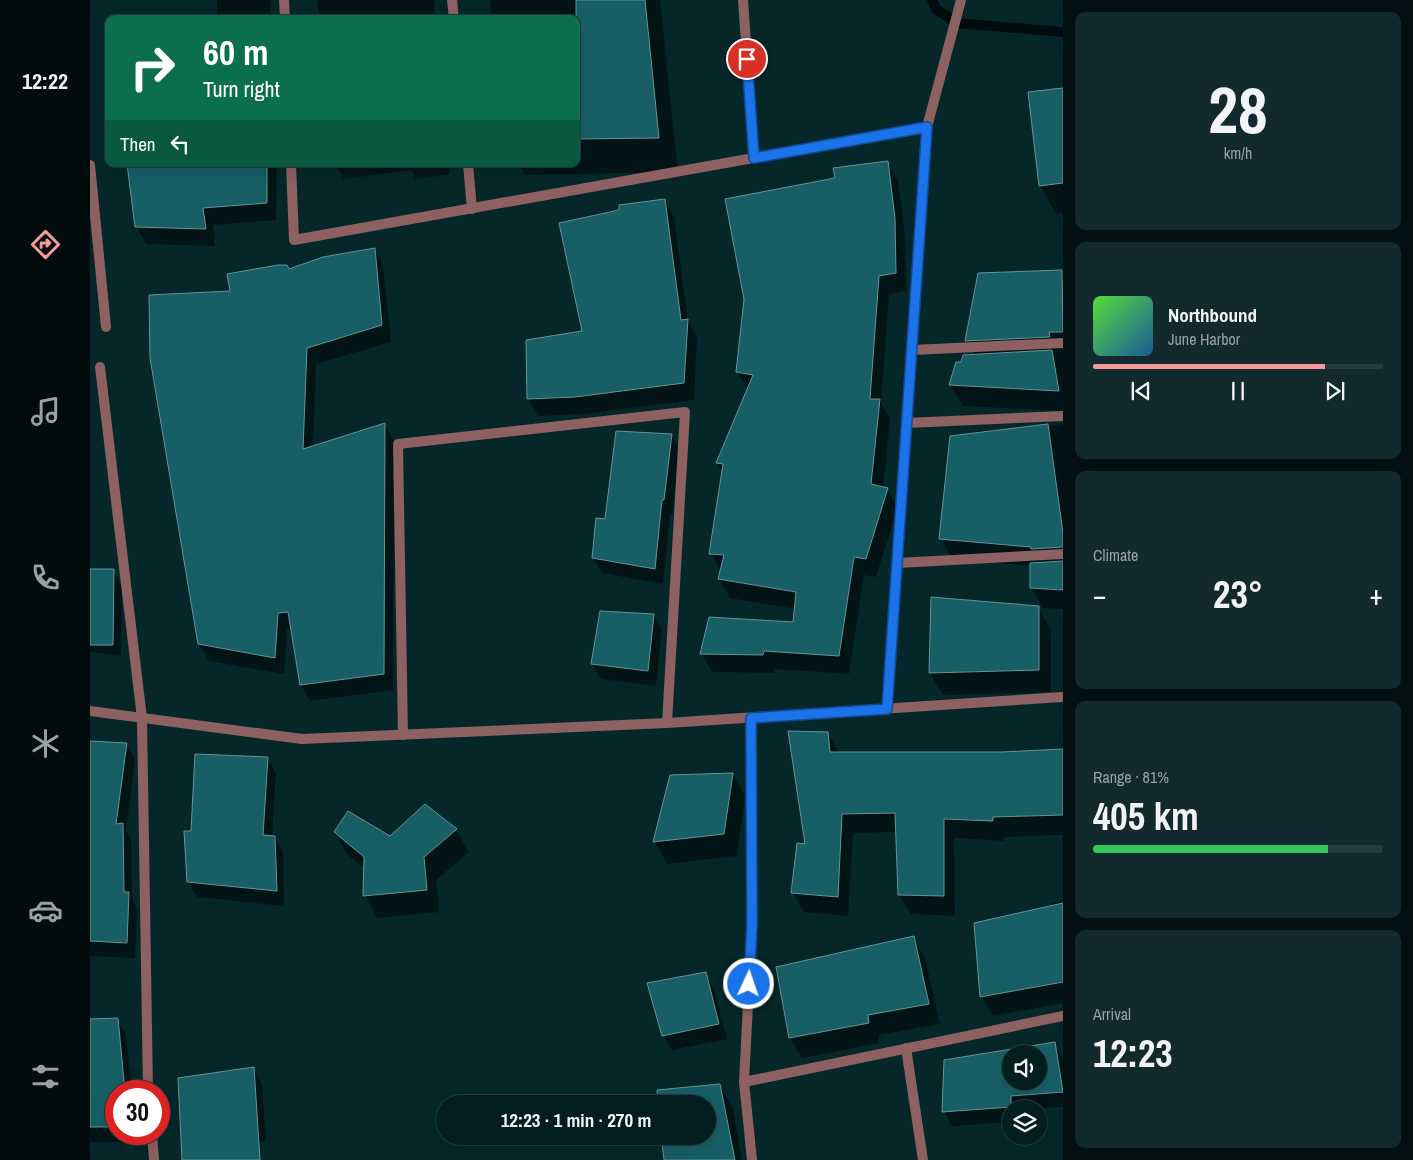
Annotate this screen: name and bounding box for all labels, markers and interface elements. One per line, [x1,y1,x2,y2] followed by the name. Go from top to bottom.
[203,29,268,76] text: 60 m
[120,35,185,100] icon: right
[726,38,768,80] pin
[733,45,761,73] icon: arrive
[22,66,68,96] text: 12:22
[1208,66,1268,153] text: 28
[203,74,280,104] text: Turn right
[166,130,194,158] icon: left
[120,131,156,157] text: Then
[1224,142,1252,164] text: km/h
[28,227,63,262] icon: directions
[1168,302,1257,328] text: Northbound
[1168,328,1240,350] text: June Harbor
[1127,377,1155,405] icon: previous
[1224,377,1252,405] icon: pause
[1321,377,1349,405] icon: next
[28,394,63,429] icon: music
[1093,544,1138,566] text: Climate
[28,560,63,595] icon: phone
[1213,569,1263,620] text: 23°
[1093,576,1106,614] text: −
[1370,576,1383,614] text: +
[28,726,63,761] icon: climate
[1093,766,1169,788] text: Range · 81%
[1093,791,1199,842] text: 405 km
[28,893,63,928] icon: car
[722,957,774,1009] position arrow
[1093,1003,1131,1025] text: Arrival
[1093,1028,1173,1079] text: 12:23
[1002,1045,1047,1145] map controls
[1002,1045,1047,1090] button: sound
[28,1059,63,1094] icon: filters
[105,1080,170,1145] speed limit sign: 30
[1002,1100,1047,1145] button: layers
[501,1107,651,1133] text: 12:23 · 1 min · 270 m

